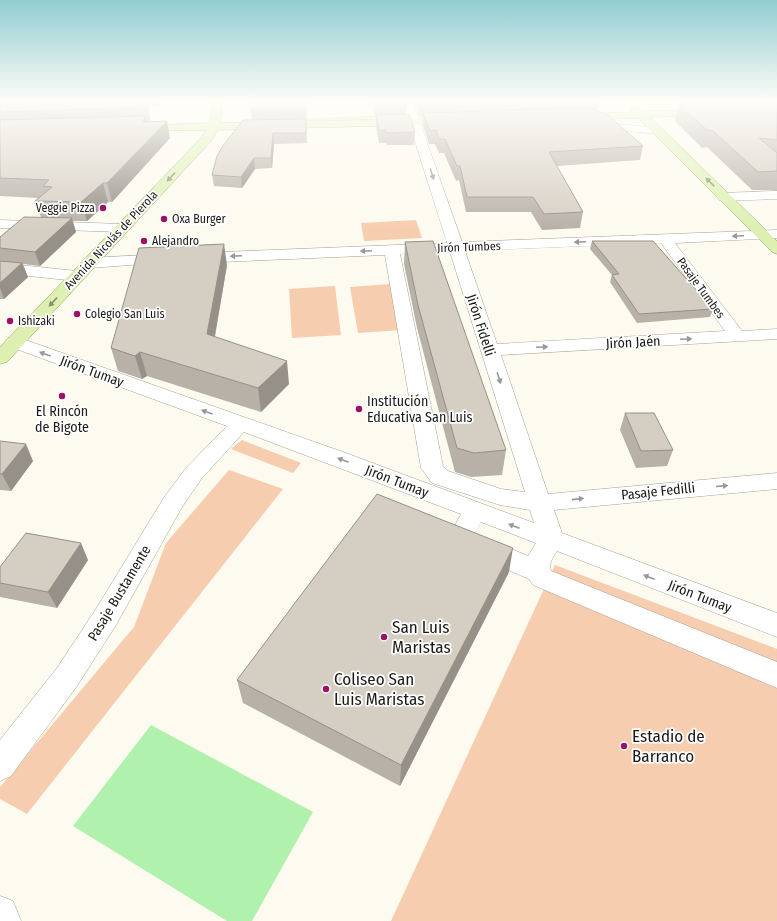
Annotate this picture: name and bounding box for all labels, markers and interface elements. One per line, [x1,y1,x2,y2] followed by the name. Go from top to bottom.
[429,169,435,181] one-way arrow
[166,172,176,182] one-way arrow
[705,177,714,187] one-way arrow
[62,188,161,292] street label: Avenida Nicolás de Pierola
[36,201,95,215] place label: Veggie Pizza
[98,203,108,213] marker: Veggie Pizza
[172,212,226,226] place label: Oxa Burger
[159,214,169,224] marker: Oxa Burger
[732,232,744,239] one-way arrow
[152,234,199,248] place label: Alejandro
[139,236,149,246] marker: Alejandro
[437,239,501,255] street label: Jirón Tumbes
[574,239,586,246] one-way arrow
[359,248,372,254] one-way arrow
[230,253,242,260] one-way arrow
[674,255,728,321] street label: Pasaje Tumbes
[462,292,499,358] street label: Jirón Fidelli
[49,297,58,306] one-way arrow
[85,307,165,321] place label: Colegio San Luis
[72,309,82,319] marker: Colegio San Luis
[18,314,55,328] place label: Ishizaki
[5,316,15,326] marker: Ishizaki
[605,333,661,352] street label: Jirón Jaén
[680,336,693,342] one-way arrow
[536,344,549,350] one-way arrow
[39,350,51,356] one-way arrow
[58,352,127,391] street label: Jirón Tumay
[496,372,502,384] one-way arrow
[57,391,67,401] marker: El Rincón de Bigote
[367,393,472,426] place label: Institución Educativa San Luis
[35,403,89,436] place label: El Rincón de Bigote
[354,404,364,414] marker: Institución Educativa San Luis
[200,409,212,415] one-way arrow
[336,457,348,463] one-way arrow
[363,462,432,502] street label: Jirón Tumay
[620,479,696,504] street label: Pasaje Fedilli
[716,482,728,489] one-way arrow
[572,496,585,502] one-way arrow
[508,522,520,528] one-way arrow
[84,542,155,644] street label: Pasaje Bustamente
[642,573,654,579] one-way arrow
[666,577,735,617] street label: Jirón Tumay
[392,617,451,658] place label: San Luis Maristas
[379,632,389,642] marker: San Luis Maristas
[334,669,425,710] place label: Coliseo San Luis Maristas
[321,684,331,694] marker: Coliseo San Luis Maristas
[632,726,705,767] place label: Estadio de Barranco
[619,741,629,751] marker: Estadio de Barranco

